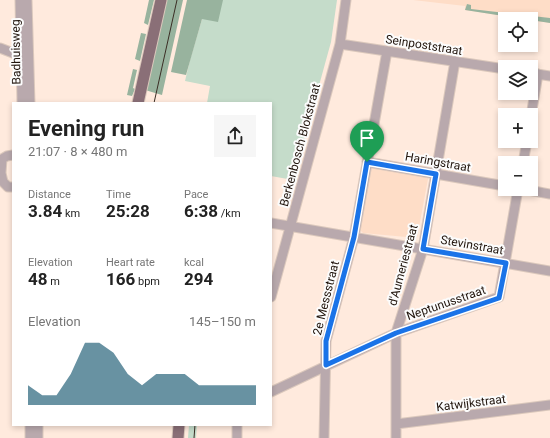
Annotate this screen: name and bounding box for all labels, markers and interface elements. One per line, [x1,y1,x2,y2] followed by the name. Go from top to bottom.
[498,12,538,196] map controls
[498,12,538,52] button: locate
[8,19,24,85] street label: Badhuisweg
[385,32,464,58] street label: Seinpoststraat
[498,60,538,100] button: layers
[277,82,323,208] street label: Berkenbosch Blokstraat
[498,108,538,148] button: +
[214,115,256,157] button: share
[28,116,144,141] text: Evening run
[350,121,384,162] pin
[356,127,378,149] icon: arrive
[28,144,127,159] text: 21:07 · 8 × 480 m
[404,149,472,175] street label: Haringstraat
[498,156,538,196] button: −
[28,188,71,201] text: Distance
[106,188,131,201] text: Time
[184,188,208,201] text: Pace
[28,201,62,221] text: 3.84
[106,201,150,221] text: 25:28
[184,201,218,221] text: 6:38
[62,207,80,220] text: km
[218,207,241,220] text: /km
[385,223,421,307] street label: d'Aumeriestraat
[439,233,505,257] street label: Stevinstraat
[28,256,73,269] text: Elevation
[106,256,155,269] text: Heart rate
[184,256,204,269] text: kcal
[310,259,342,337] street label: 2e Messstraat
[28,269,48,289] text: 48
[106,269,135,289] text: 166
[184,269,213,289] text: 294
[48,275,60,288] text: m
[135,275,160,288] text: bpm
[405,283,487,323] street label: Neptunusstraat
[28,314,81,329] text: Elevation
[189,314,256,329] text: 145–150 m
[436,392,507,414] street label: Katwijkstraat

